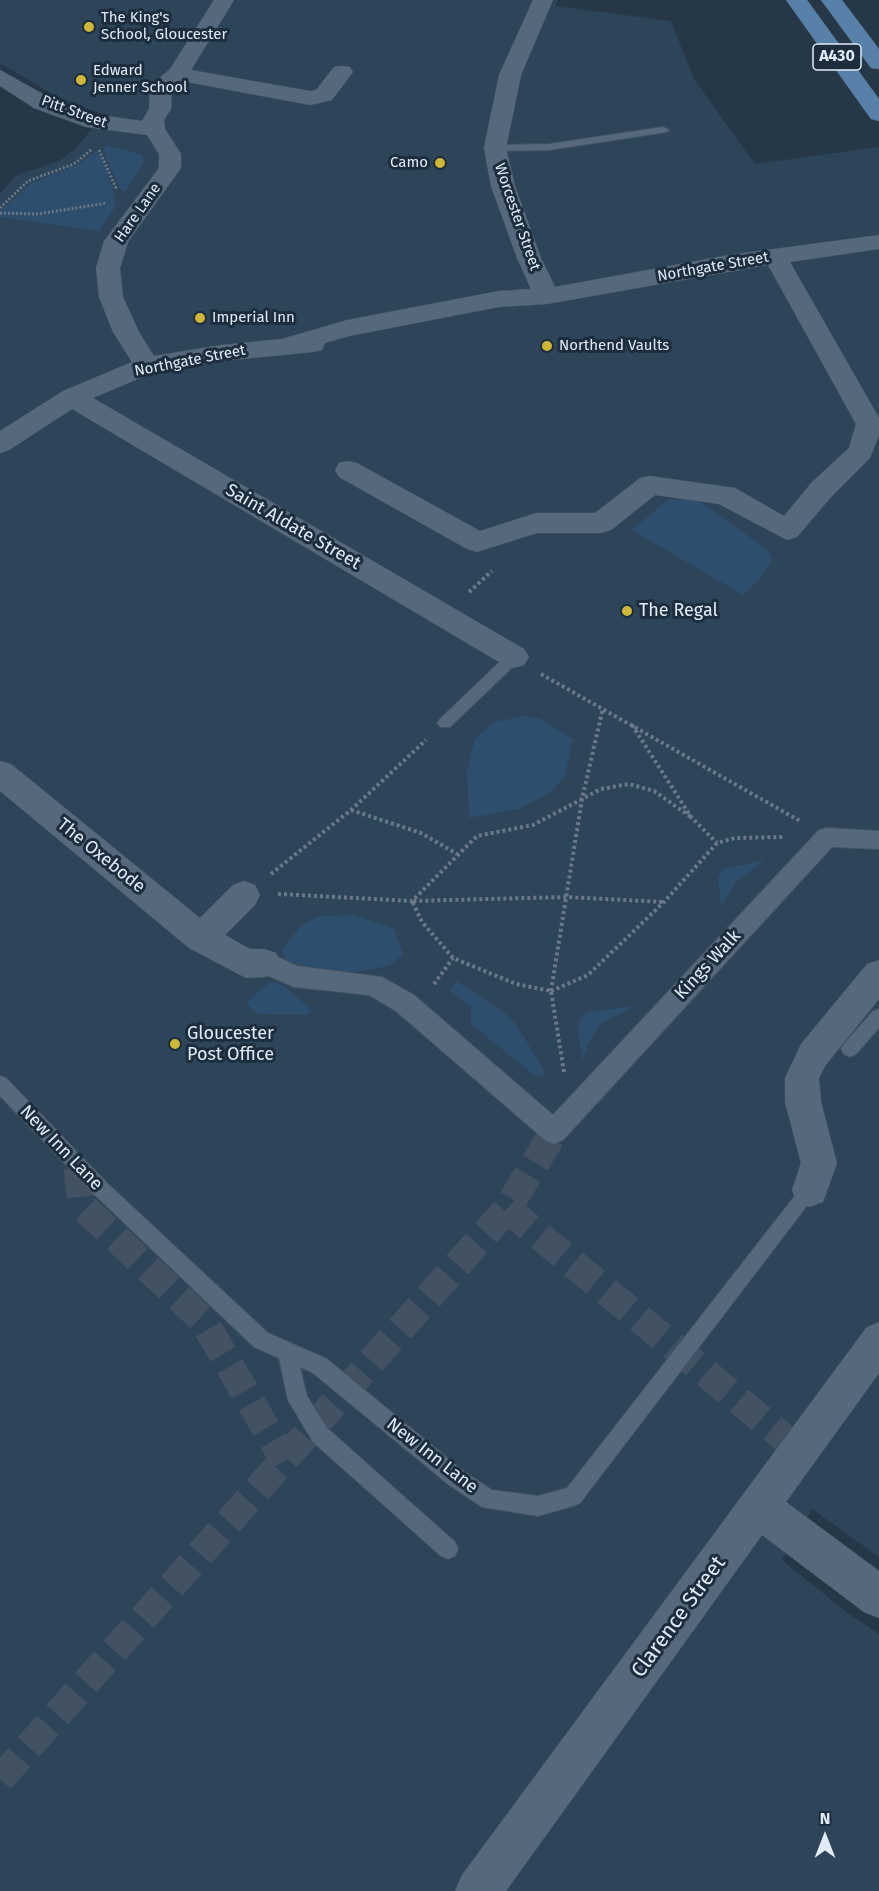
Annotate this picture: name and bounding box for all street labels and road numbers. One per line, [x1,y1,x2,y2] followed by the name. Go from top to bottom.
[813,44,861,70] road number: A430
[39,92,109,132] street label: Pitt Street
[490,161,544,273] street label: Worcester Street
[111,180,165,246] street label: Hare Lane
[656,248,770,286] street label: Northgate Street
[133,341,247,381] street label: Northgate Street
[222,480,364,574] street label: Saint Aldate Street
[53,814,149,898] street label: The Oxebode
[670,926,746,1004] street label: Kings Walk
[15,1101,107,1195] street label: New Inn Lane
[382,1414,482,1498] street label: New Inn Lane
[627,1551,731,1683] street label: Clarence Street

